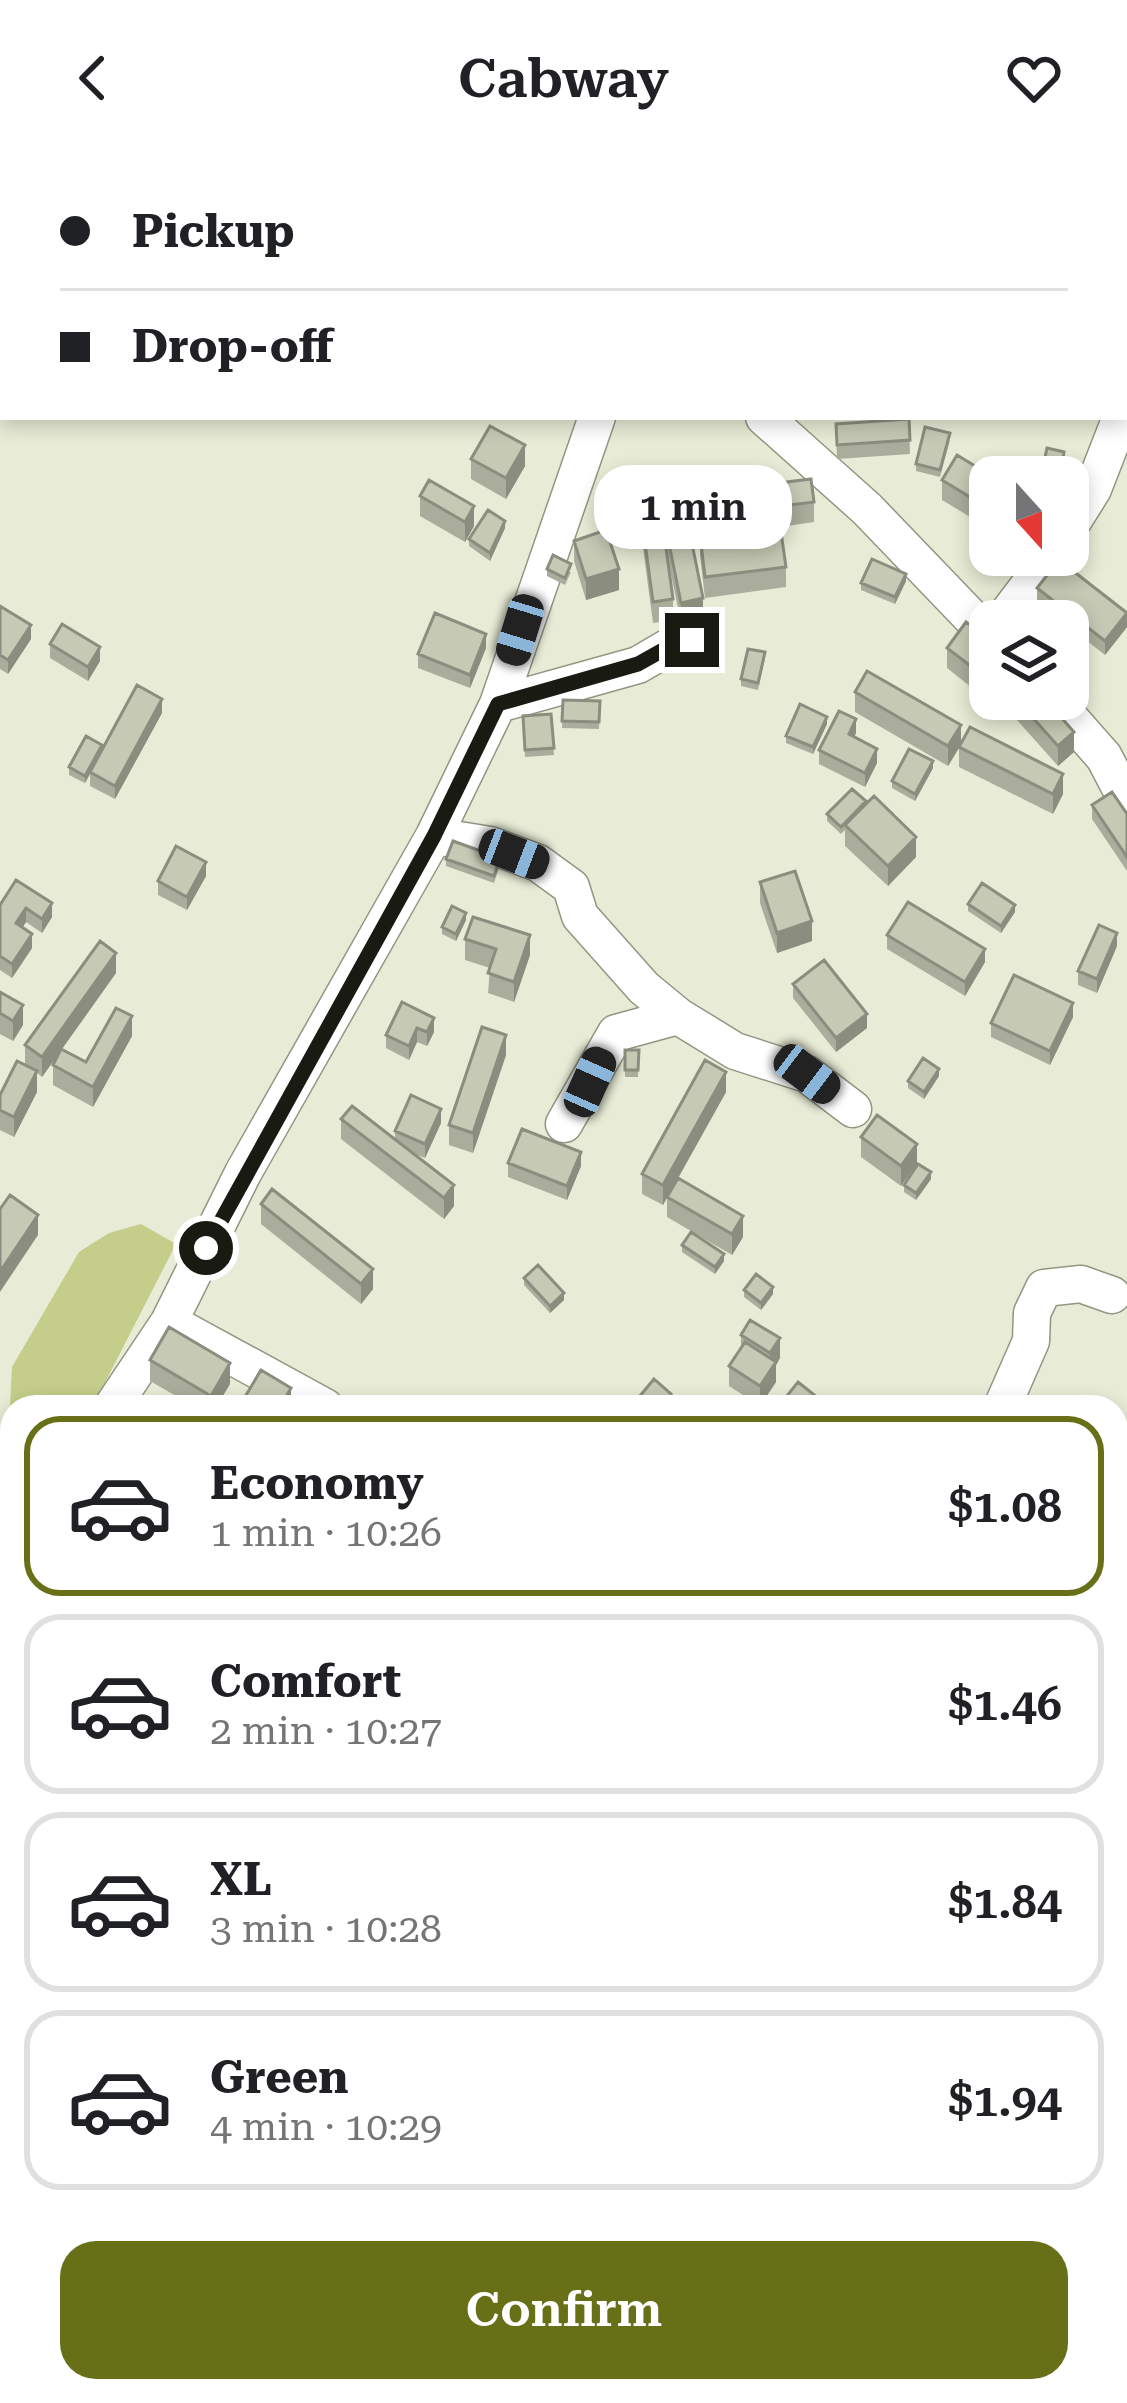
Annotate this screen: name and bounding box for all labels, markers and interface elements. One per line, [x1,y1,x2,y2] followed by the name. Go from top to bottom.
[60,45,126,111] icon: back
[1001,45,1067,111] icon: heart
[458,47,669,110] text: Cabway
[132,205,295,258] text: Pickup
[132,320,333,373] text: Drop-off
[969,456,1089,576] north arrow
[969,456,1089,720] map controls
[593,466,791,550] callout: 1 min
[639,484,747,530] text: 1 min
[492,590,548,670] car
[969,600,1089,720] button: layers
[665,613,719,667] route end
[474,824,554,884] car
[767,1038,847,1110] car
[559,1042,621,1122] car
[179,1221,233,1275] route start
[66,1452,174,1560] icon: car
[210,1457,424,1510] text: Economy
[948,1480,1062,1533] text: $1.08
[210,1510,442,1556] text: 1 min · 10:26
[66,1650,174,1758] icon: car
[210,1655,401,1708] text: Comfort
[948,1678,1062,1731] text: $1.46
[210,1708,442,1754] text: 2 min · 10:27
[66,1848,174,1956] icon: car
[210,1853,272,1906] text: XL
[948,1876,1062,1929] text: $1.84
[210,1906,442,1952] text: 3 min · 10:28
[66,2046,174,2154] icon: car
[210,2051,348,2104] text: Green
[948,2074,1062,2127] text: $1.94
[210,2104,442,2150] text: 4 min · 10:29
[60,2241,1068,2379] button: Confirm

